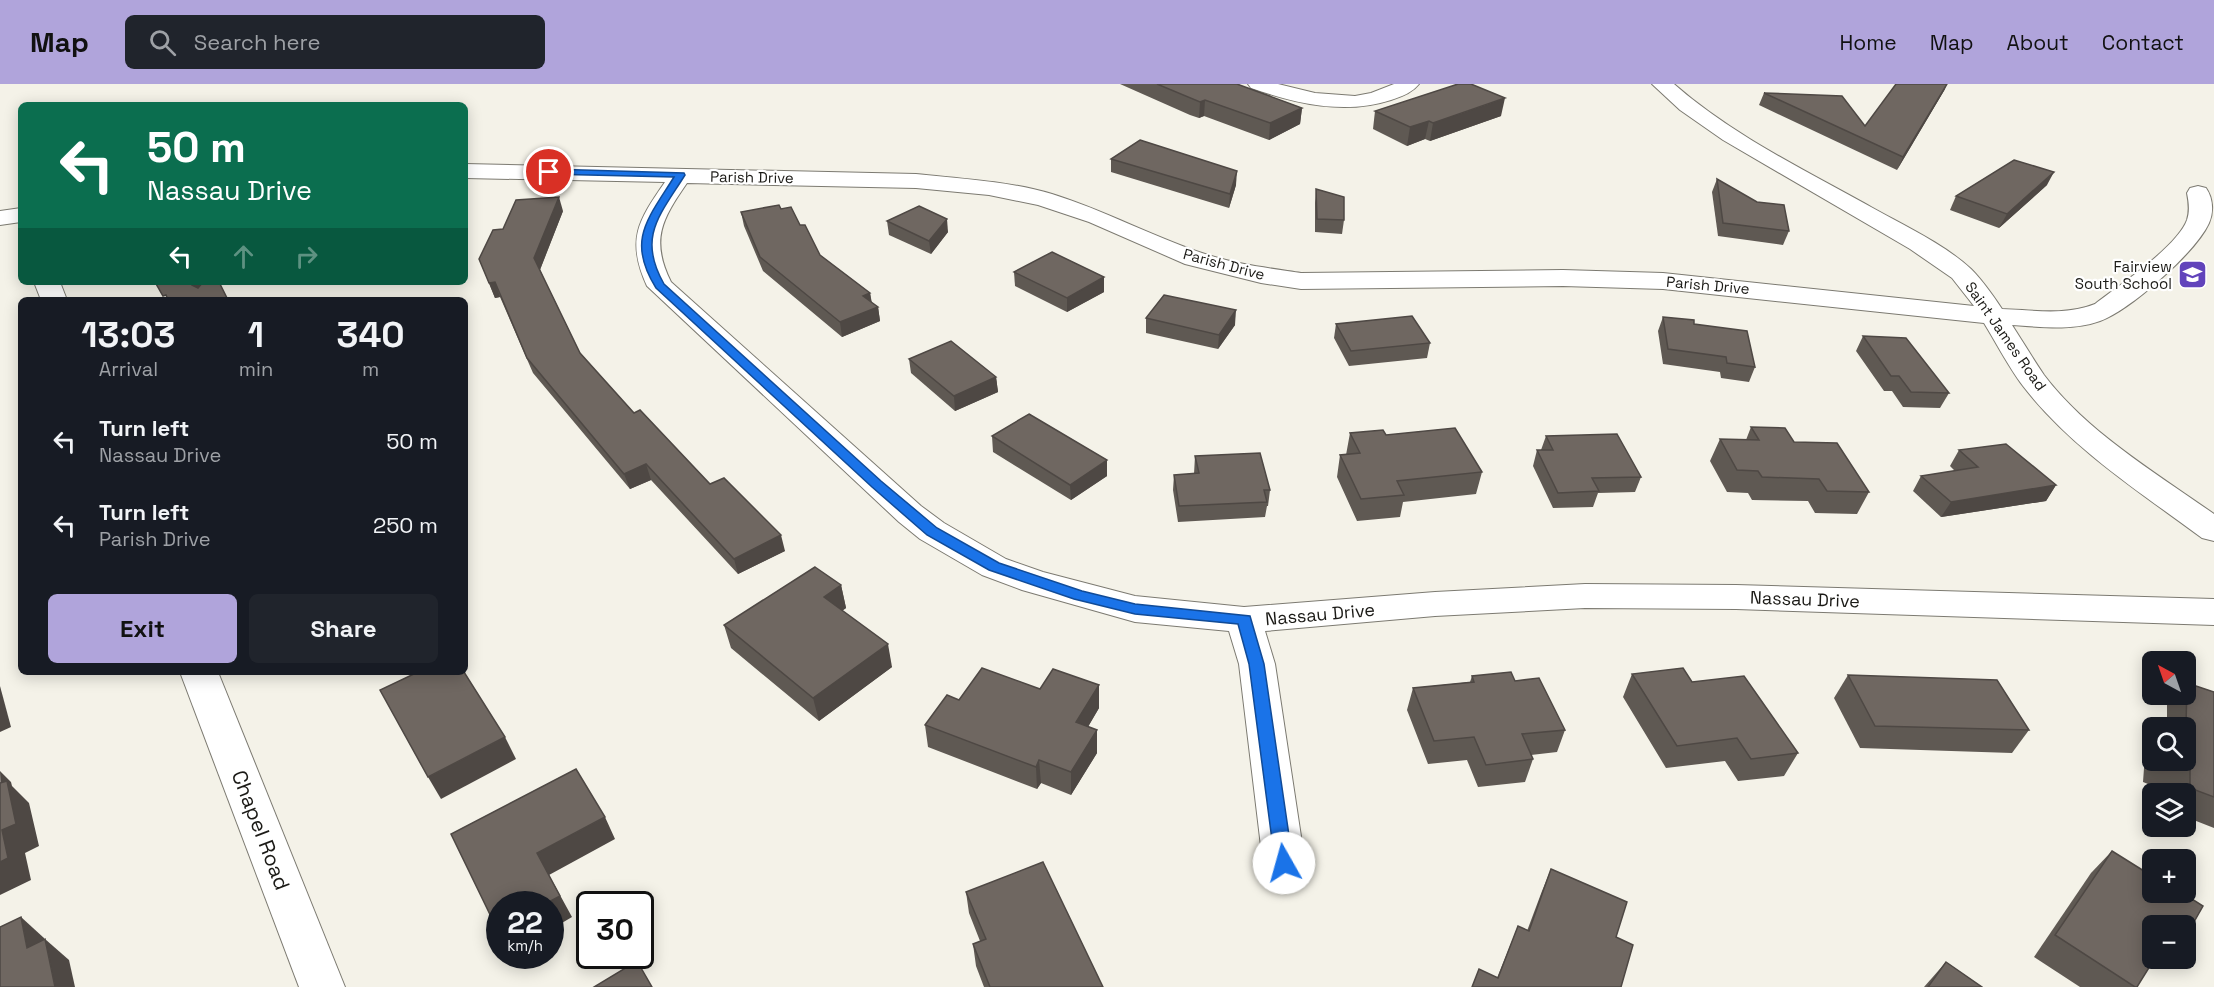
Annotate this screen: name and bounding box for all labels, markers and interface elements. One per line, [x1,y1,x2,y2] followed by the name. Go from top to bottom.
[125,15,545,69] search box
[30,24,89,60] text: Map
[146,26,179,59] icon: search
[194,28,321,56] text: Search here
[1839,29,1897,56] text: Home
[1930,29,1974,56] text: Map
[2007,29,2069,56] text: About
[2102,29,2184,56] text: Contact
[147,121,246,174] text: 50 m
[48,126,126,204] icon: left
[523,146,574,197] pin
[532,155,565,188] icon: arrive
[710,167,794,187] street label: Parish Drive
[147,173,312,208] text: Nassau Drive
[164,240,197,273] icon: left
[227,240,260,273] icon: ahead
[290,240,323,273] icon: right
[1181,244,1267,284] street label: Parish Drive
[2075,257,2172,293] place label: Fairview South School
[2177,259,2209,291] school or university icon: Fairview South School
[1665,272,1751,298] street label: Parish Drive
[1961,278,2051,394] street label: Saint James Road
[81,312,175,358] text: 13:03
[248,312,264,358] text: 1
[337,312,405,358] text: 340
[99,356,158,382] text: Arrival
[239,356,273,382] text: min
[362,356,379,382] text: m
[99,414,189,442] text: Turn left
[48,425,81,458] icon: left
[386,427,438,455] text: 50 m
[99,442,221,468] text: Nassau Drive
[99,498,189,526] text: Turn left
[48,509,81,542] icon: left
[373,511,438,539] text: 250 m
[99,526,211,552] text: Parish Drive
[1750,586,1860,612] street label: Nassau Drive
[48,594,237,663] button: Exit
[249,594,438,663] button: Share
[1264,598,1376,630] street label: Nassau Drive
[2142,651,2196,705] north arrow
[2142,651,2196,969] map controls
[2142,717,2196,771] button: search
[226,766,296,894] street label: Chapel Road
[2142,783,2196,837] button: layers
[1252,831,1316,895] position arrow
[2142,849,2196,903] button: +
[576,891,654,969] speed limit sign: 30
[507,903,543,942] text: 22
[2142,915,2196,969] button: −
[507,936,543,955] text: km/h

